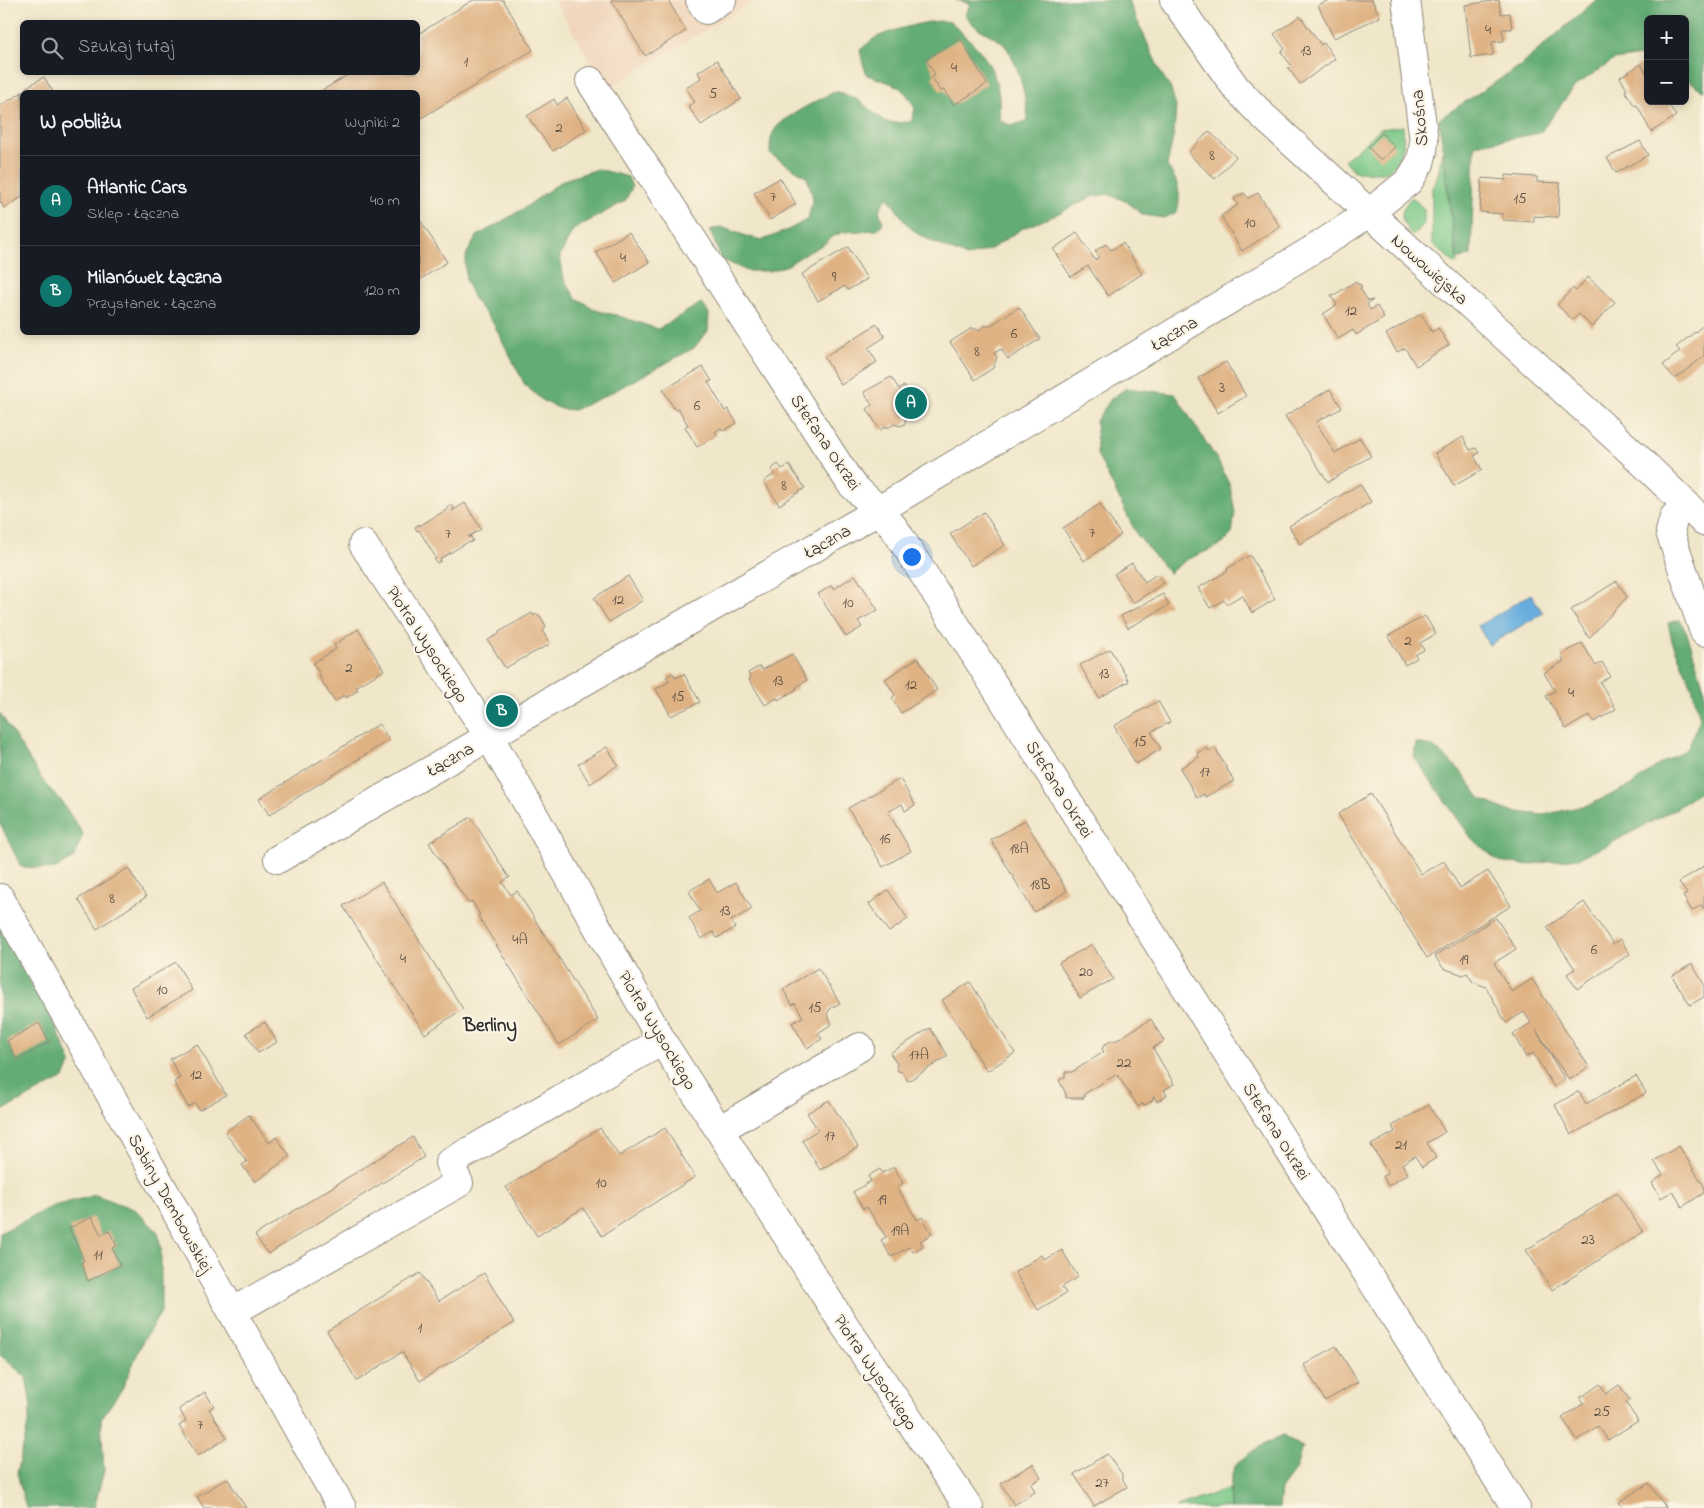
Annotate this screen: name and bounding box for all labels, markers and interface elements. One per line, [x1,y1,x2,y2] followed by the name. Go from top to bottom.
[1644,15,1689,105] map controls
[1644,15,1689,60] button: +
[1485,19,1491,41] house number: 4
[20,20,420,75] search box
[38,34,66,62] icon: search
[78,34,174,61] text: Szukaj tutaj
[1301,40,1311,62] house number: 13
[464,51,469,73] house number: 1
[951,57,957,79] house number: 4
[1644,60,1689,105] button: −
[709,83,718,105] house number: 5
[1406,89,1436,147] street label: Skośna
[40,108,122,138] text: W pobliżu
[345,111,400,135] text: Wyniki: 2
[555,117,563,139] house number: 2
[1209,145,1215,167] house number: 8
[87,175,187,202] text: Atlantic Cars
[770,186,776,208] house number: 7
[1513,188,1527,210] house number: 15
[51,189,61,213] text: A
[370,189,400,213] text: 40 m
[87,202,179,226] text: Sklep · Łączna
[1244,212,1256,234] house number: 10
[1384,229,1473,312] street label: Nowowiejska
[620,247,626,269] house number: 4
[87,265,222,292] text: Milanówek Łączna
[832,266,837,288] house number: 9
[51,279,61,303] text: B
[364,279,400,303] text: 120 m
[87,292,216,316] text: Przystanek · Łączna
[1345,300,1358,322] house number: 12
[1146,311,1203,359] street label: Łączna
[1011,323,1018,345] house number: 6
[974,341,980,363] house number: 8
[1219,377,1225,399] house number: 3
[895,384,927,422] pin: A
[783,390,866,496] street label: Stefana Okrzei
[694,395,701,417] house number: 6
[781,475,787,497] house number: 8
[799,519,856,567] street label: Łączna
[1089,522,1095,544] house number: 7
[445,523,451,545] house number: 7
[899,544,925,570] your location
[378,581,474,709] street label: Piotra Wysockiego
[612,589,625,611] house number: 12
[842,592,854,614] house number: 10
[1404,630,1412,652] house number: 2
[345,657,353,679] house number: 2
[1099,663,1109,685] house number: 13
[773,670,783,692] house number: 13
[905,674,918,696] house number: 12
[1568,682,1574,704] house number: 4
[671,686,685,708] house number: 15
[486,692,518,730] pin: B
[1133,731,1147,753] house number: 15
[1018,736,1099,844] street label: Stefana Okrzei
[422,737,479,785] street label: Łączna
[1200,761,1210,783] house number: 17
[879,828,891,850] house number: 16
[1009,838,1029,860] house number: 18A
[1030,874,1050,896] house number: 18B
[109,888,115,910] house number: 8
[720,900,730,922] house number: 13
[512,929,528,951] house number: 4A
[1591,939,1598,961] house number: 6
[400,948,406,970] house number: 4
[1459,949,1469,971] house number: 19
[1079,961,1093,983] house number: 20
[610,967,702,1096] street label: Piotra Wysockiego
[156,979,168,1001] house number: 10
[808,997,822,1019] house number: 15
[462,1013,517,1042] district label: Berliny
[909,1044,929,1066] house number: 17A
[1117,1052,1132,1074] house number: 22
[190,1064,203,1086] house number: 12
[1235,1078,1316,1186] street label: Stefana Okrzei
[825,1125,835,1147] house number: 17
[120,1130,218,1279] street label: Sabiny Dembowskiej
[1395,1134,1407,1156] house number: 21
[595,1172,607,1194] house number: 10
[877,1189,887,1211] house number: 19
[891,1220,909,1242] house number: 19A
[1581,1229,1595,1251] house number: 23
[93,1244,103,1266] house number: 11
[825,1310,923,1437] street label: Piotra Wysockiego
[418,1317,423,1339] house number: 1
[1594,1401,1610,1423] house number: 25
[197,1414,203,1436] house number: 7
[1095,1472,1109,1494] house number: 27

